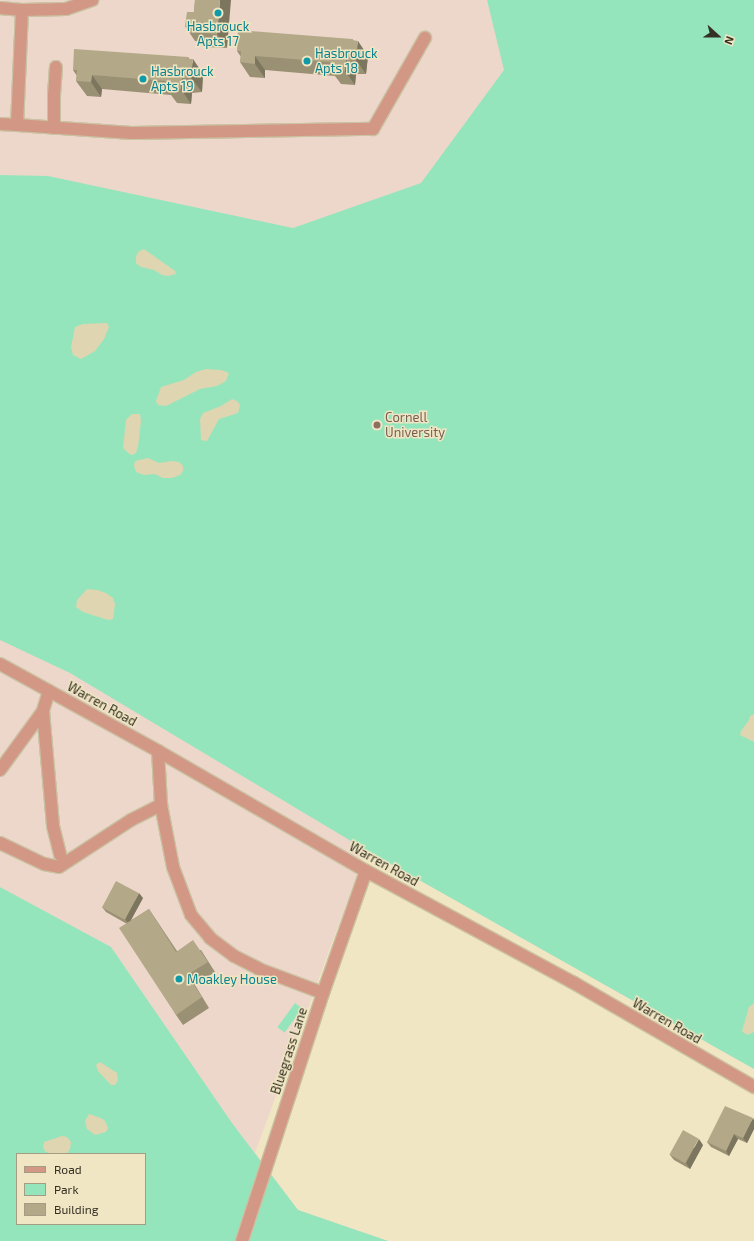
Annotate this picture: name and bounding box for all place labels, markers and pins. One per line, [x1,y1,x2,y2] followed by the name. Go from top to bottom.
[213,8,223,18] marker: Hasbrouck Apts 17
[187,19,249,50] place label: Hasbrouck Apts 17
[315,46,378,77] place label: Hasbrouck Apts 18
[302,56,312,66] marker: Hasbrouck Apts 18
[151,64,214,95] place label: Hasbrouck Apts 19
[138,74,148,84] marker: Hasbrouck Apts 19
[385,410,445,441] place label: Cornell University
[372,420,382,430] marker: Cornell University
[187,971,277,987] place label: Moakley House
[174,974,184,984] marker: Moakley House

